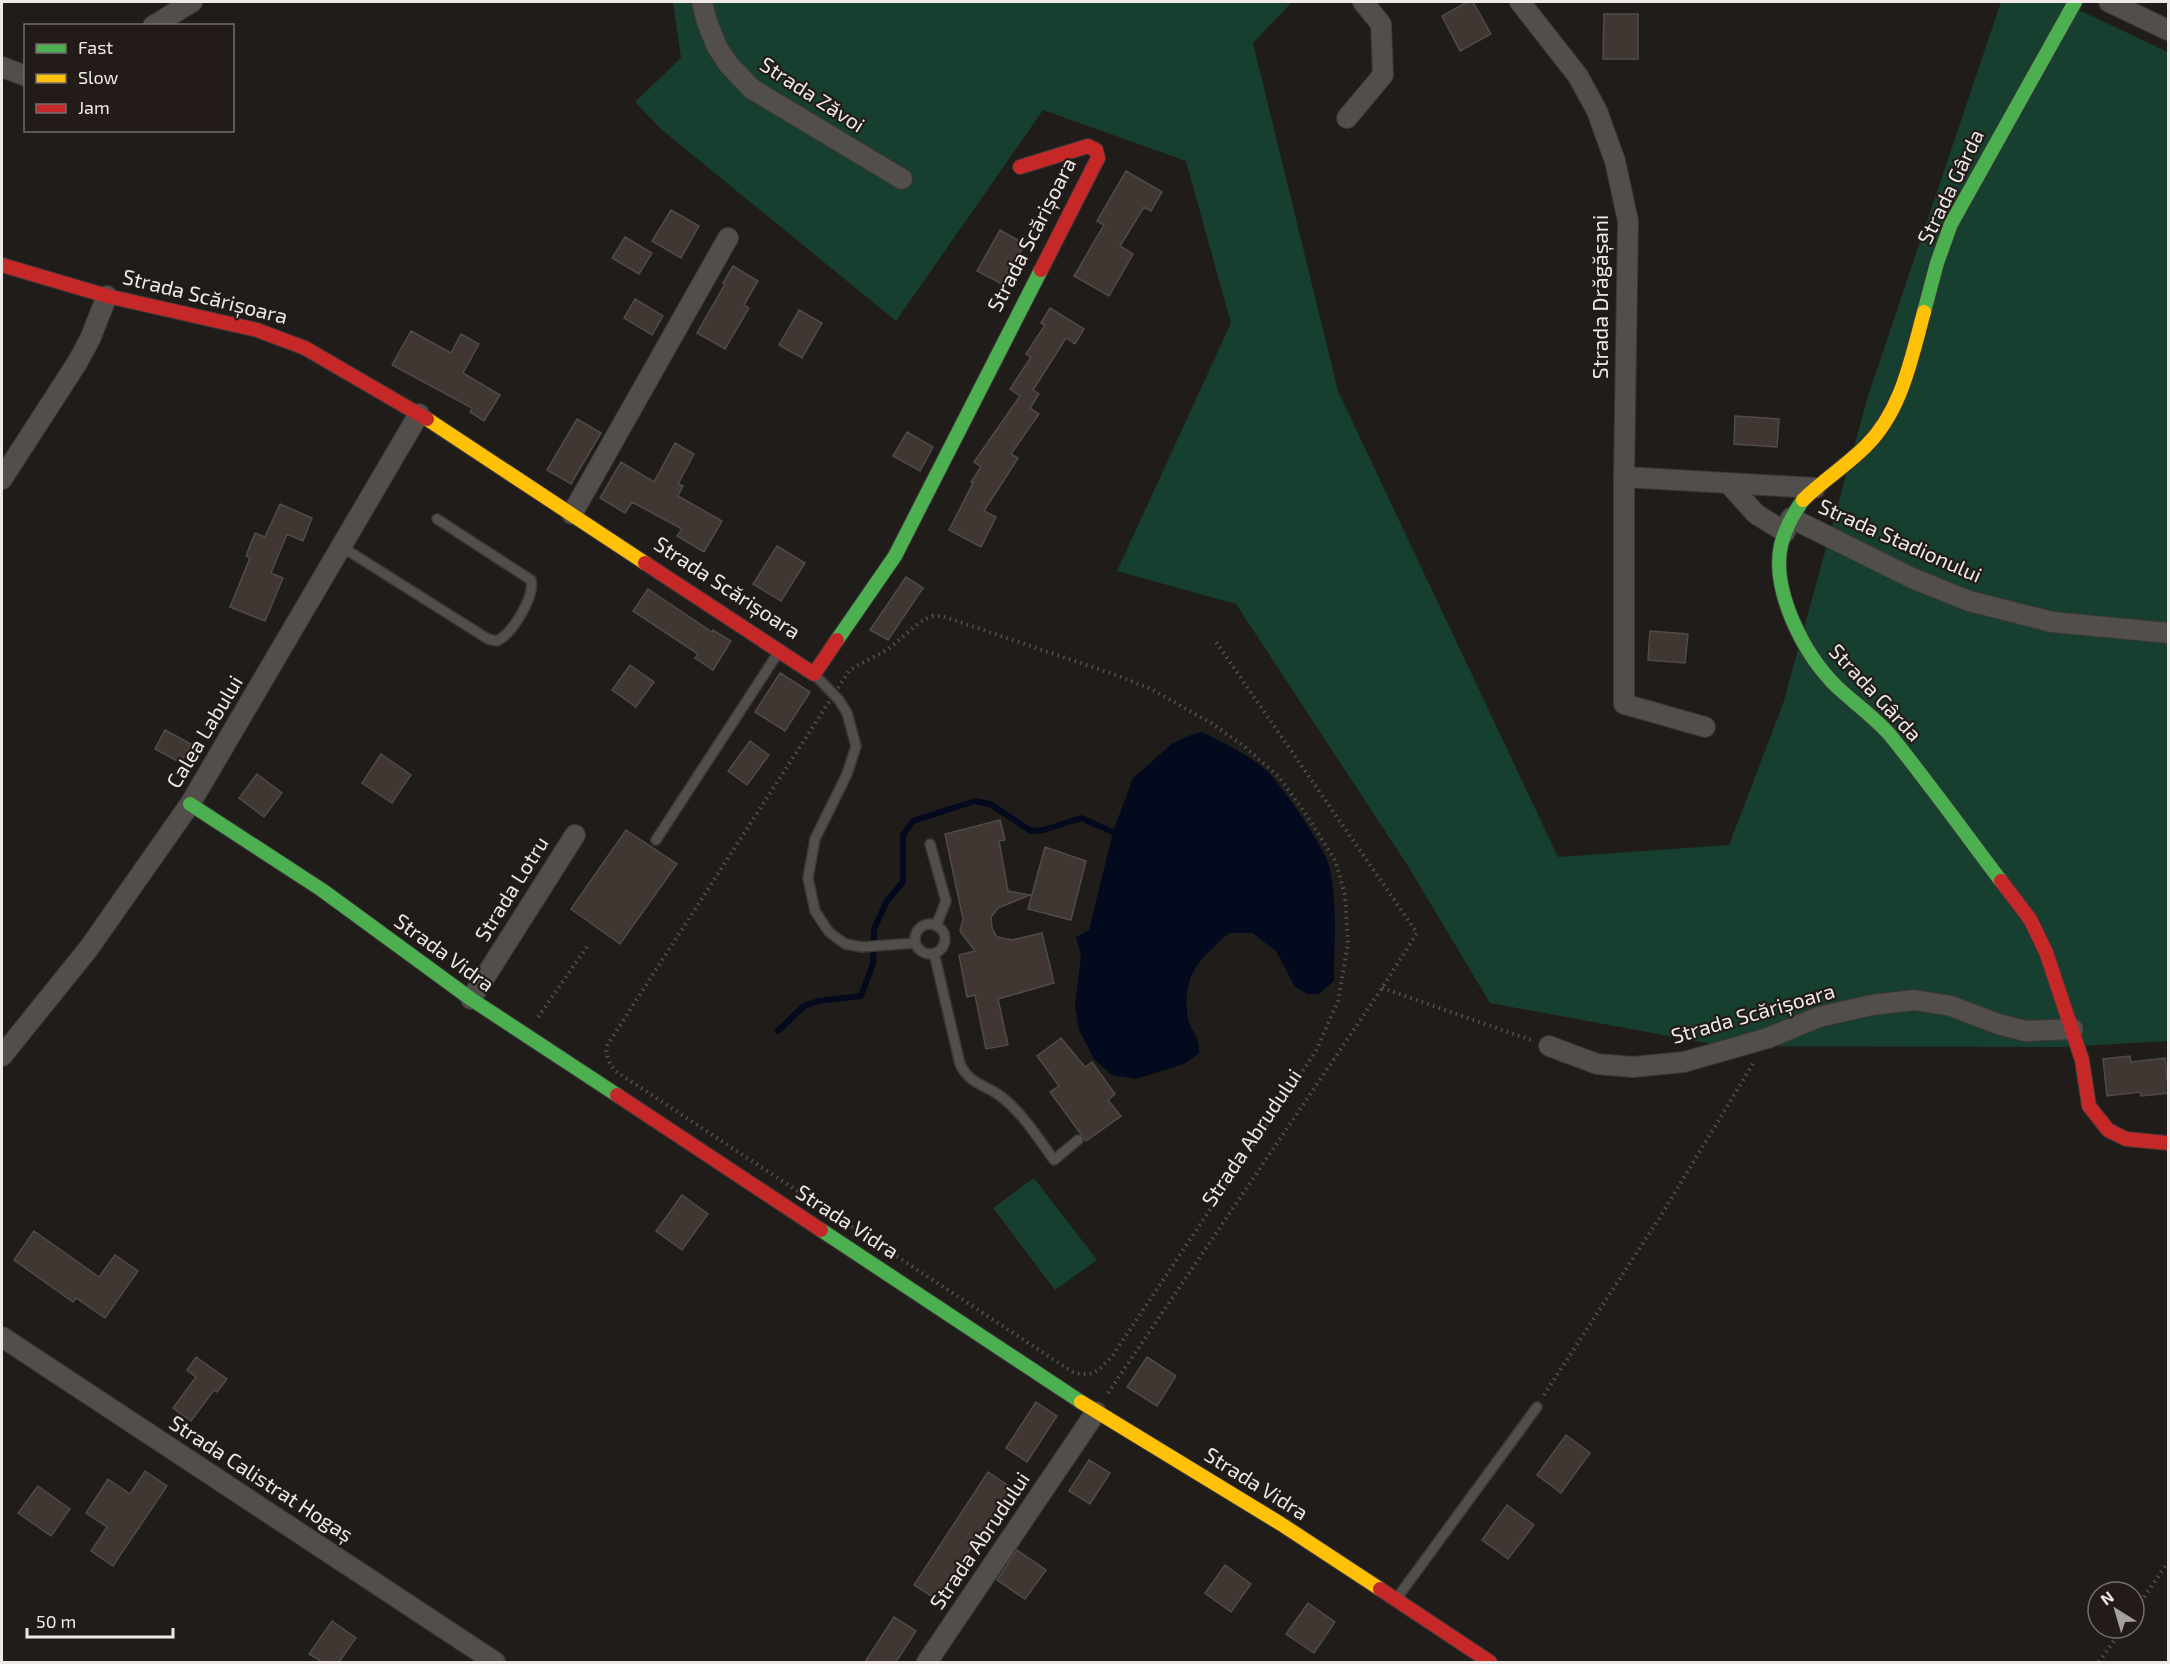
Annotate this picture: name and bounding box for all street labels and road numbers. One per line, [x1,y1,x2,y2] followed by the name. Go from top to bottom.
[756,51,870,137] street label: Strada Zăvoi
[1911,125,1988,248] street label: Strada Gârda
[981,153,1082,316] street label: Strada Scărișoara
[1587,215,1614,379] street label: Strada Drăgășani
[120,263,290,330] street label: Strada Scărișoara
[1815,492,1986,587] street label: Strada Stadionului
[649,530,806,645] street label: Strada Scărișoara
[1825,638,1928,746] street label: Strada Gârda
[160,670,247,792] street label: Calea Labului
[469,831,553,945] street label: Strada Lotru
[390,907,500,996] street label: Strada Vidra
[1668,977,1838,1050] street label: Strada Scărișoara
[1196,1064,1306,1211] street label: Strada Abrudului
[792,1178,904,1263] street label: Strada Vidra
[164,1409,358,1548] street label: Strada Calistrat Hogaș
[1200,1441,1313,1524] street label: Strada Vidra
[924,1467,1034,1614] street label: Strada Abrudului

